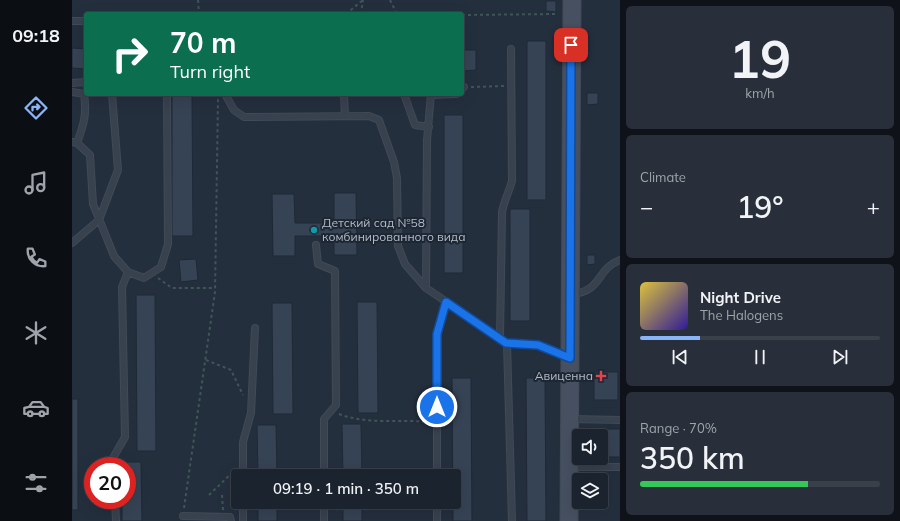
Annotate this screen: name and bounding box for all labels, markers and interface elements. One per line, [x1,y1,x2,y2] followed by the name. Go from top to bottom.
[12,24,60,47] text: 09:18
[170,25,236,60] text: 70 m
[729,26,791,91] text: 19
[104,28,156,80] icon: right
[554,28,588,62] pin
[560,34,582,56] icon: arrive
[170,60,250,83] text: Turn right
[745,85,775,101] text: km/h
[22,94,50,122] icon: directions
[22,169,50,197] icon: music
[640,169,686,185] text: Climate
[736,188,784,226] text: 19°
[640,193,653,221] text: −
[867,193,880,221] text: +
[322,215,465,244] place label: Детский сад №58 комбинированного вида
[309,225,319,235] marker: Детский сад №58 комбинированного вида
[22,244,50,272] icon: phone
[700,288,781,307] text: Night Drive
[700,307,783,323] text: The Halogens
[22,319,50,347] icon: climate
[669,346,691,368] icon: previous
[749,346,771,368] icon: pause
[829,346,851,368] icon: next
[535,368,593,383] place label: Авиценна
[596,371,606,381] marker: Авиценна
[416,386,458,428] position arrow
[22,394,50,422] icon: car
[640,420,717,436] text: Range · 70%
[572,429,608,509] map controls
[572,429,608,465] button: sound
[640,439,745,477] text: 350 km
[84,457,136,509] speed limit sign: 20
[22,469,50,497] icon: filters
[572,473,608,509] button: layers
[273,479,419,498] text: 09:19 · 1 min · 350 m

